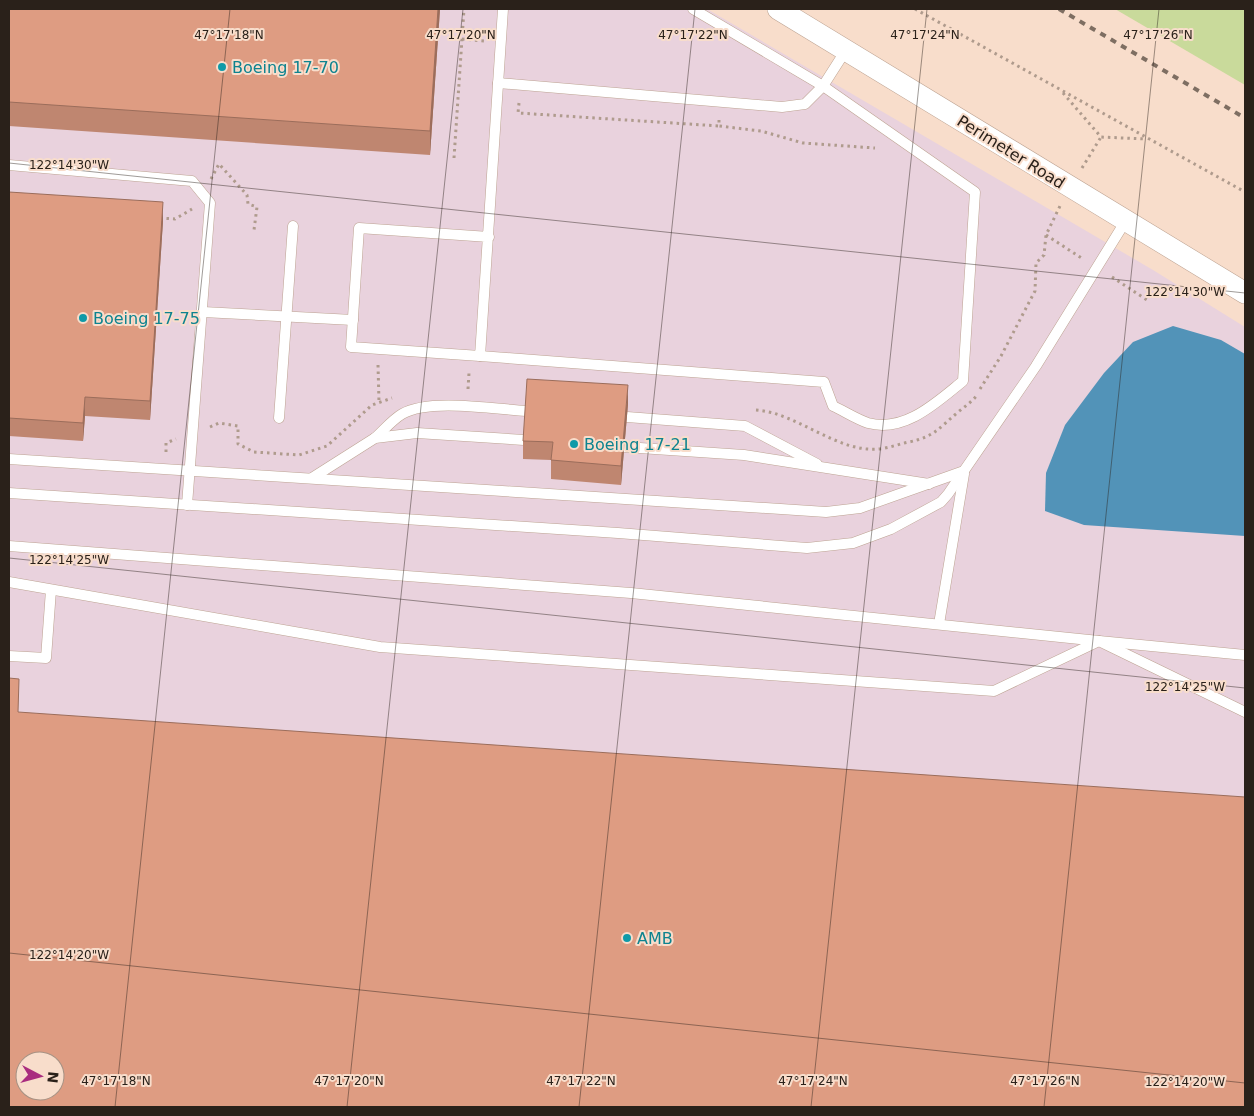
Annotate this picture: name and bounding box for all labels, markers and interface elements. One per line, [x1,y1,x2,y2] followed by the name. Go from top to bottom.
[194,28,264,42] text: 47°17'18"N
[426,28,496,42] text: 47°17'20"N
[658,28,728,42] text: 47°17'22"N
[890,28,960,42] text: 47°17'24"N
[1123,28,1193,42] text: 47°17'26"N
[232,58,339,77] place label: Boeing 17-70
[216,61,228,73] marker: Boeing 17-70
[954,111,1068,193] street label: Perimeter Road
[29,158,109,172] text: 122°14'30"W
[1145,285,1225,299] text: 122°14'30"W
[93,309,200,328] place label: Boeing 17-75
[77,312,89,324] marker: Boeing 17-75
[584,435,691,454] place label: Boeing 17-21
[568,438,580,450] marker: Boeing 17-21
[29,553,109,567] text: 122°14'25"W
[1145,680,1225,694] text: 122°14'25"W
[637,929,673,948] place label: AMB
[621,932,633,944] marker: AMB
[29,948,109,962] text: 122°14'20"W
[15,1051,65,1101] north arrow
[44,1071,61,1084] text: N
[81,1074,151,1088] text: 47°17'18"N
[314,1074,384,1088] text: 47°17'20"N
[546,1074,616,1088] text: 47°17'22"N
[778,1074,848,1088] text: 47°17'24"N
[1010,1074,1080,1088] text: 47°17'26"N
[1145,1075,1225,1089] text: 122°14'20"W

